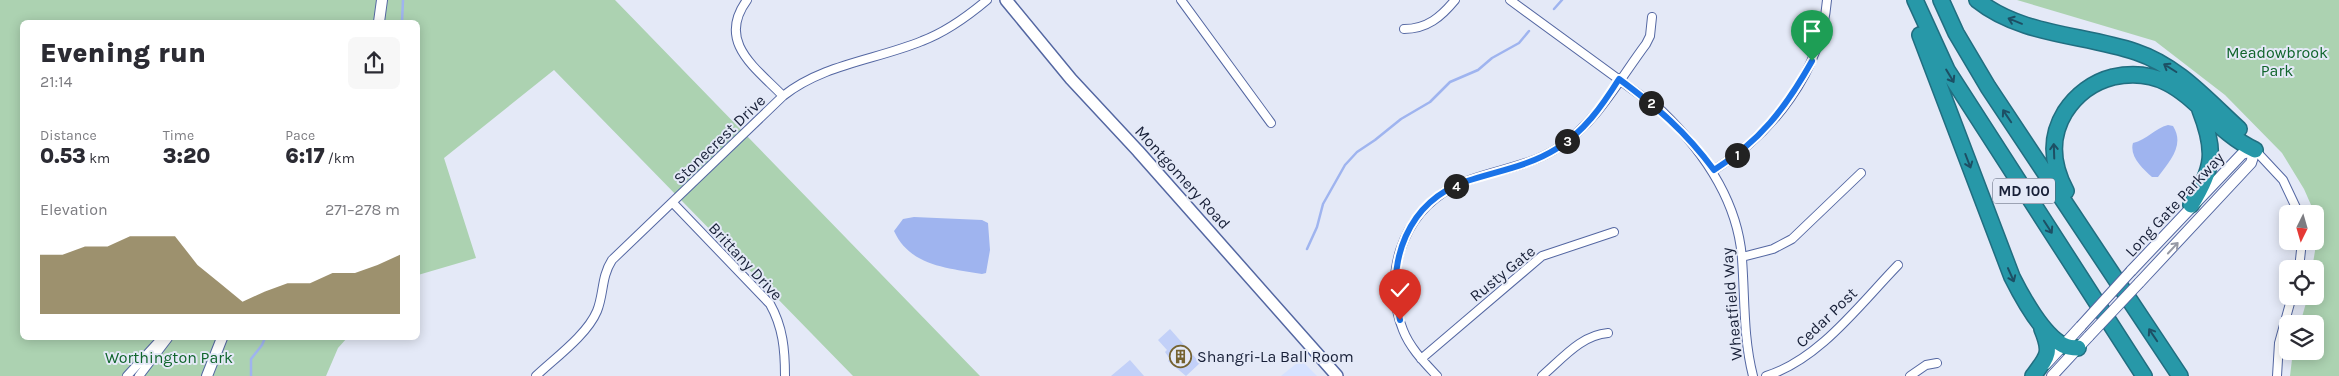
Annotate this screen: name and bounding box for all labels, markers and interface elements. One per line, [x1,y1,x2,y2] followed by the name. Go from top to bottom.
[1791,10,1833,61] pin
[2008,16,2023,26] one-way arrow
[1798,17,1826,45] icon: arrive
[40,36,206,69] text: Evening run
[348,37,400,89] button: share
[2226,43,2328,80] park label: Meadowbrook Park
[2163,63,2177,73] one-way arrow
[1946,68,1956,82] one-way arrow
[40,72,72,91] text: 21:14
[1638,90,1664,116] pin: 2
[670,91,769,188] street label: Stonecrest Drive
[1647,95,1656,112] text: 2
[2002,109,2012,123] one-way arrow
[1131,122,1234,233] street label: Montgomery Road
[40,127,97,144] text: Distance
[163,127,194,144] text: Time
[285,127,315,144] text: Pace
[1554,128,1580,154] pin: 3
[1563,133,1572,150] text: 3
[1724,142,1750,168] pin: 1
[2050,143,2059,159] one-way arrow
[40,144,86,168] text: 0.53
[163,144,210,168] text: 3:20
[285,144,324,168] text: 6:17
[1735,147,1740,164] text: 1
[2121,148,2228,261] street label: Long Gate Parkway
[86,150,110,167] text: km
[324,150,355,167] text: /km
[1963,153,1973,168] one-way arrow
[1444,174,1468,198] pin: 4
[1452,178,1461,195] text: 4
[1993,178,2055,204] road number: MD 100
[40,200,108,219] text: Elevation
[325,200,400,219] text: 271–278 m
[2279,205,2324,250] north arrow
[2279,205,2324,360] map controls
[705,218,787,304] street label: Brittany Drive
[2043,220,2053,234] one-way arrow
[1466,241,1539,305] street label: Rusty Gate
[2167,241,2179,254] one-way arrow
[1717,246,1746,361] street label: Wheatfield Way
[2279,260,2324,305] button: locate
[2007,267,2017,282] one-way arrow
[1379,269,1421,320] pin
[1386,276,1414,304] icon: check
[1792,283,1861,351] street label: Cedar Post
[2279,315,2324,360] button: layers
[2148,329,2158,343] one-way arrow
[1169,344,1193,368] building icon: Shangri-La Ball Room
[1197,347,1354,366] place label: Shangri-La Ball Room
[105,348,233,367] park label: Worthington Park

